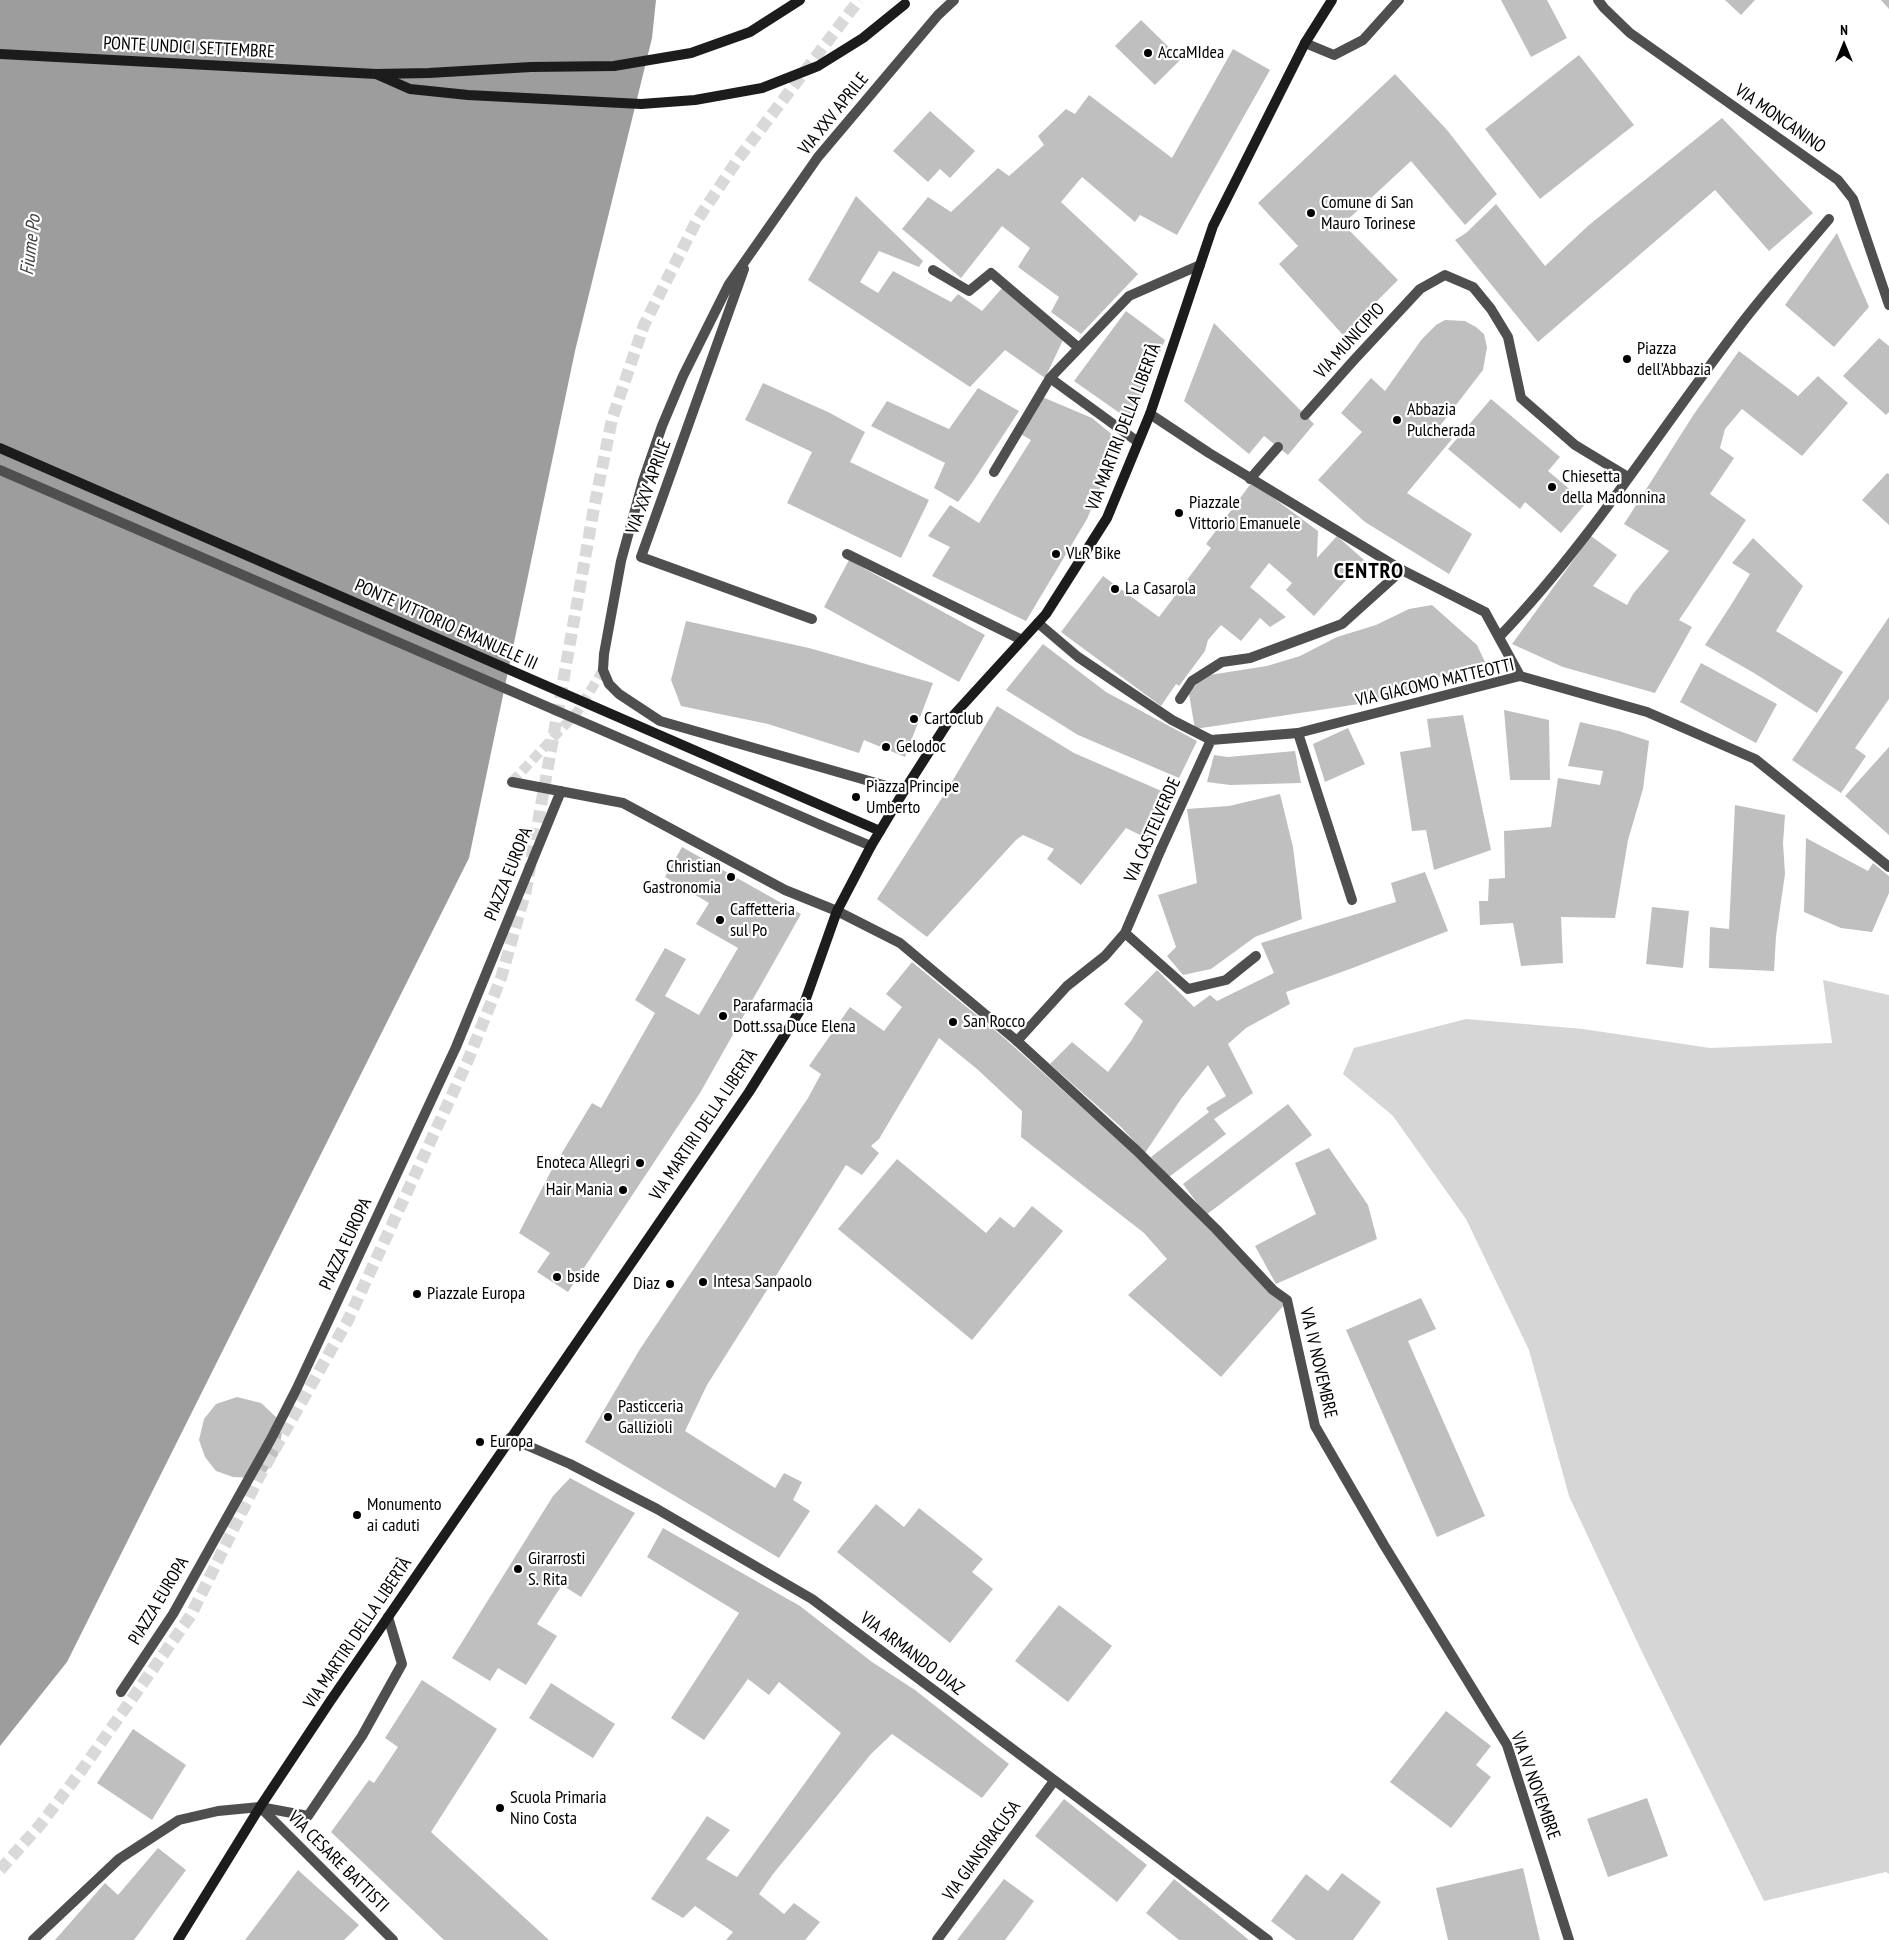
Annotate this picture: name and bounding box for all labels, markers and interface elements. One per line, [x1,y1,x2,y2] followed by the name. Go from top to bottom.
[1819,20,1869,70] north arrow
[1840,21,1848,39] text: N
[103,33,275,63] street label: PONTE UNDICI SETTEMBRE
[1158,42,1224,64] place label: AccaMIdea
[1142,47,1154,59] marker: AccaMIdea
[794,69,874,159] street label: VIA XXV APRILE
[1731,80,1829,158] street label: VIA MONCANINO
[1321,192,1416,234] place label: Comune di San Mauro Torinese
[1305,207,1317,219] marker: Comune di San Mauro Torinese
[16,213,46,277] water label: Fiume Po
[1310,299,1390,383] street label: VIA MUNICIPIO
[1637,338,1711,380] place label: Piazza dell'Abbazia
[1082,340,1166,514] street label: VIA MARTIRI DELLA LIBERTÀ
[1621,353,1633,365] marker: Piazza dell'Abbazia
[1407,399,1476,442] place label: Abbazia Pulcherada
[1391,414,1403,426] marker: Abbazia Pulcherada
[622,437,676,537] street label: VIA XXV APRILE
[1562,466,1666,508] place label: Chiesetta della Madonnina
[1546,481,1558,493] marker: Chiesetta della Madonnina
[1189,492,1301,534] place label: Piazzale Vittorio Emanuele
[1173,507,1185,519] marker: Piazzale Vittorio Emanuele
[1066,543,1121,565] place label: VLR Bike
[1050,548,1062,560] marker: VLR Bike
[1333,559,1405,585] district label: CENTRO
[351,575,541,675] street label: PONTE VITTORIO EMANUELE III
[1125,578,1196,600] place label: La Casarola
[1109,583,1121,595] marker: La Casarola
[1354,654,1516,712] street label: VIA GIACOMO MATTEOTTI
[924,708,983,730] place label: Cartoclub
[908,713,920,725] marker: Cartoclub
[896,736,946,758] place label: Gelodoc
[880,741,892,753] marker: Gelodoc
[1120,774,1186,886] street label: VIA CASTELVERDE
[866,776,959,819] place label: Piazza Principe Umberto
[850,791,862,803] marker: Piazza Principe Umberto
[480,824,538,924] street label: PIAZZA EUROPA
[643,856,721,899] place label: Christian Gastronomia
[725,871,737,883] marker: Christian Gastronomia
[730,899,795,942] place label: Caffetteria sul Po
[714,914,726,926] marker: Caffetteria sul Po
[733,995,856,1038] place label: Parafarmacia Dott.ssa Duce Elena
[717,1010,729,1022] marker: Parafarmacia Dott.ssa Duce Elena
[963,1011,1025,1033] place label: San Rocco
[947,1016,959,1028] marker: San Rocco
[645,1045,763,1205] street label: VIA MARTIRI DELLA LIBERTÀ
[536,1152,630,1174] place label: Enoteca Allegri
[634,1157,646,1169] marker: Enoteca Allegri
[546,1179,613,1201] place label: Hair Mania
[617,1184,629,1196] marker: Hair Mania
[315,1195,377,1293] street label: PIAZZA EUROPA
[567,1266,600,1288] place label: bside
[551,1271,563,1283] marker: bside
[713,1271,812,1293] place label: Intesa Sanpaolo
[633,1273,660,1295] place label: Diaz
[697,1276,709,1288] marker: Intesa Sanpaolo
[664,1278,676,1290] marker: Diaz
[427,1283,525,1305] place label: Piazzale Europa
[411,1288,423,1300] marker: Piazzale Europa
[1295,1306,1341,1420] street label: VIA IV NOVEMBRE
[618,1396,683,1438] place label: Pasticceria Gallizioli
[602,1411,614,1423] marker: Pasticceria Gallizioli
[490,1431,533,1453] place label: Europa
[474,1436,486,1448] marker: Europa
[367,1494,442,1536] place label: Monumento ai caduti
[351,1509,363,1521] marker: Monumento ai caduti
[528,1548,585,1590] place label: Girarrosti S. Rita
[124,1553,194,1649] street label: PIAZZA EUROPA
[299,1553,417,1713] street label: VIA MARTIRI DELLA LIBERTÀ
[512,1563,524,1575] marker: Girarrosti S. Rita
[856,1608,968,1700] street label: VIA ARMANDO DIAZ
[1506,1729,1564,1843] street label: VIA IV NOVEMBRE
[510,1787,606,1830] place label: Scuola Primaria Nino Costa
[939,1797,1025,1905] street label: VIA GIANSIRACUSA
[494,1802,506,1814] marker: Scuola Primaria Nino Costa
[283,1807,393,1917] street label: VIA CESARE BATTISTI

